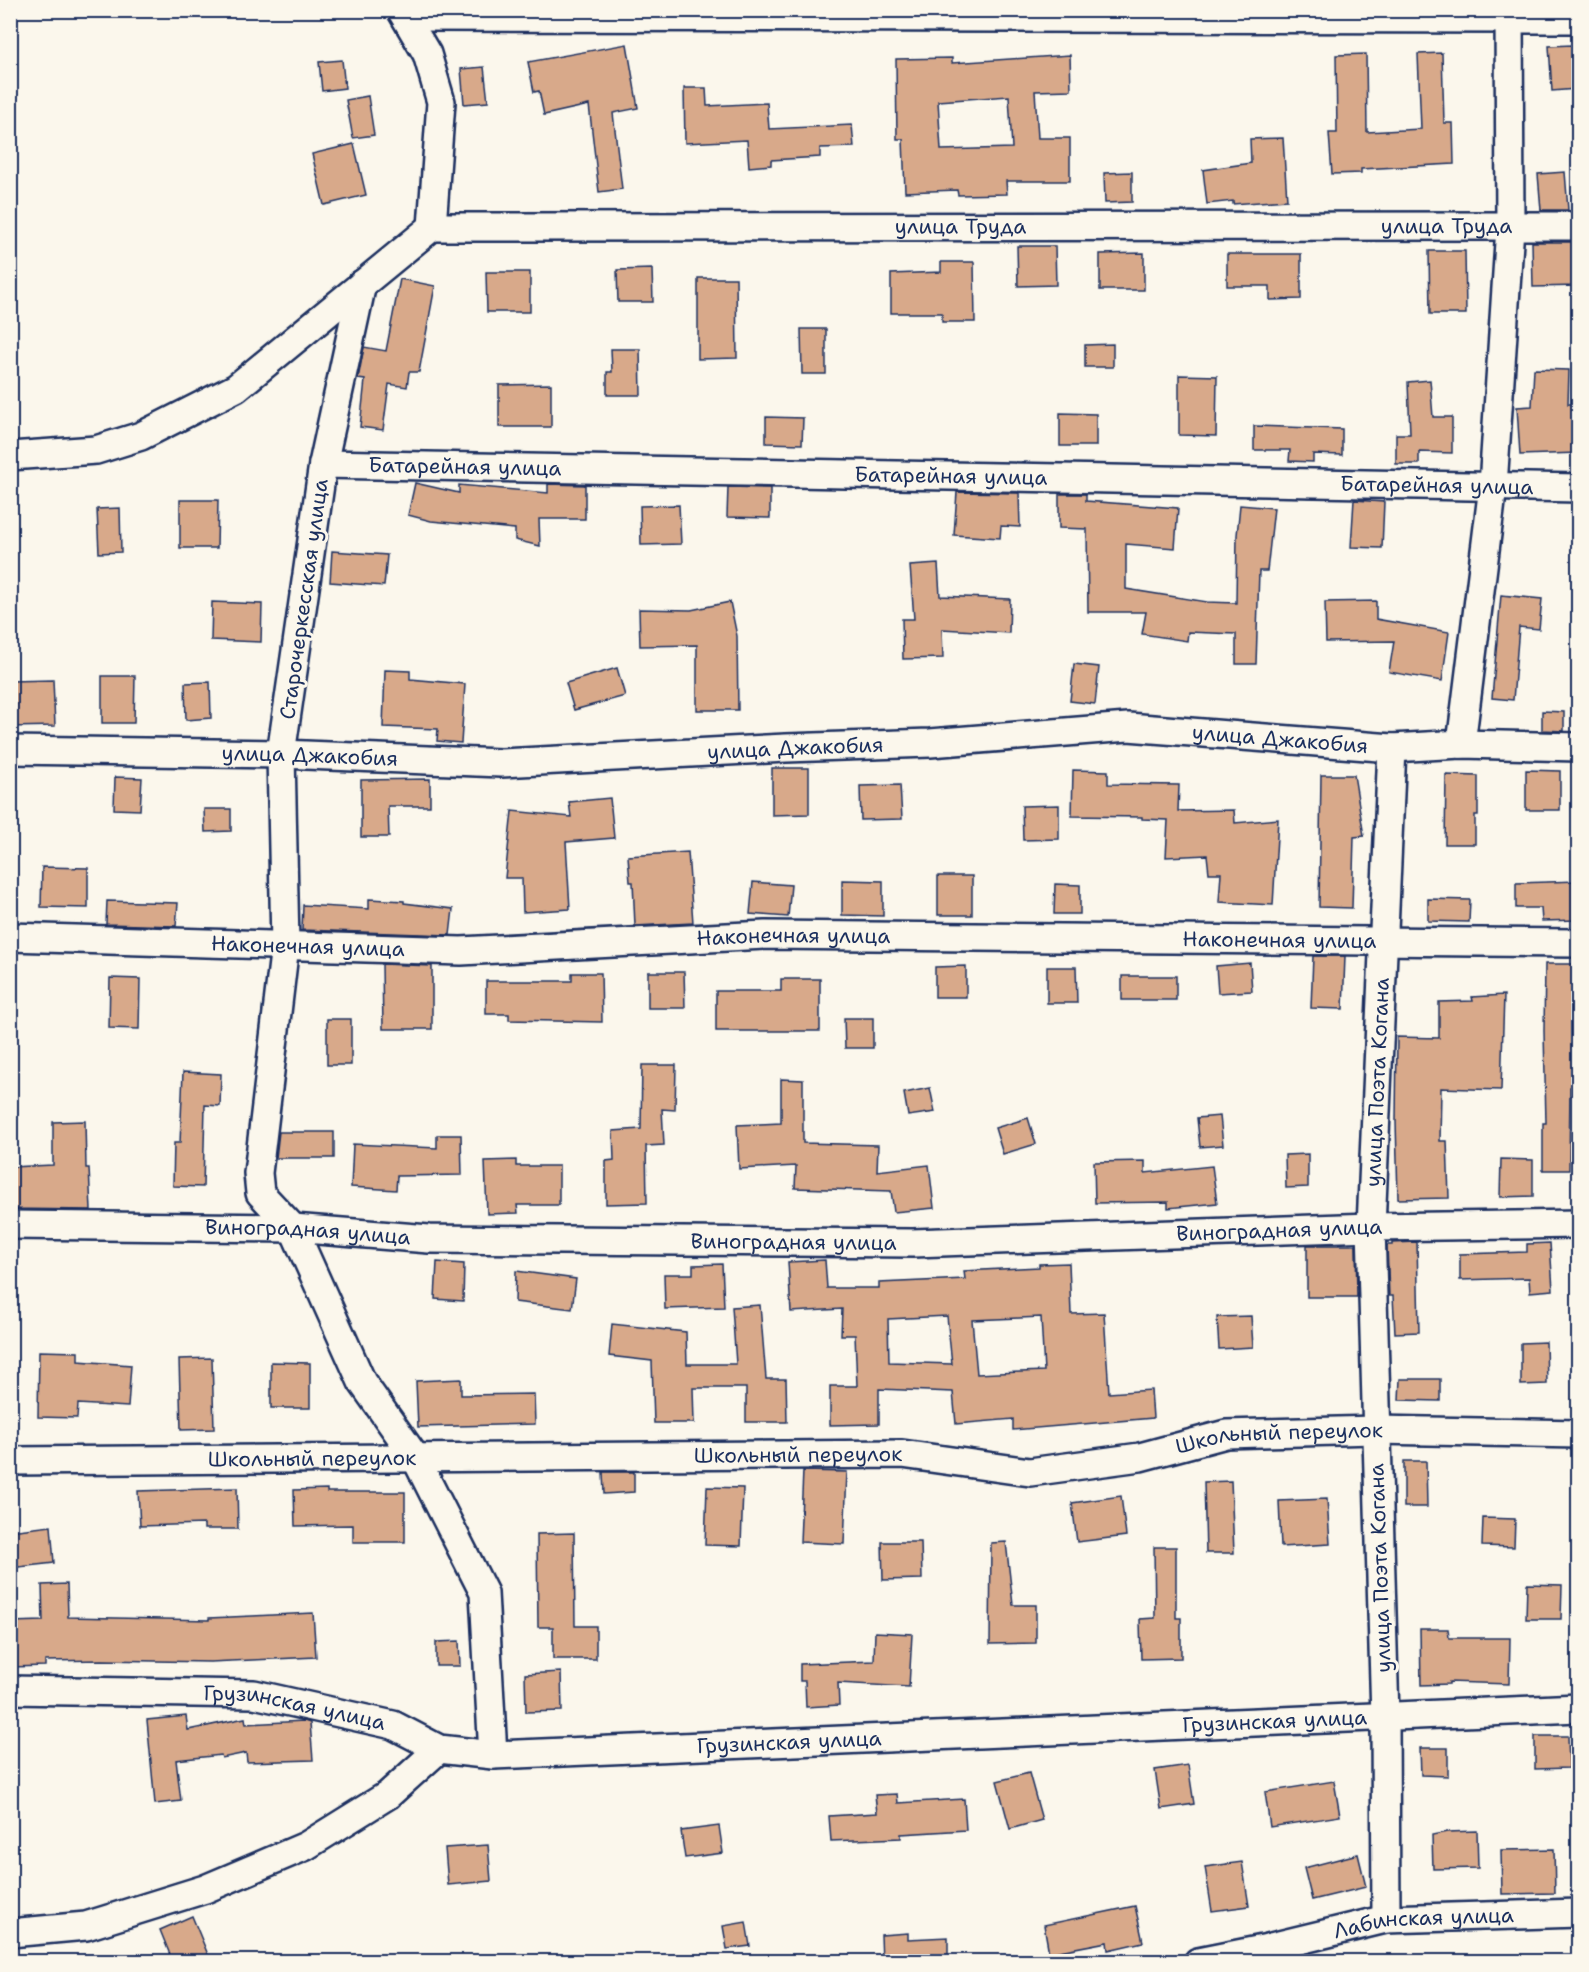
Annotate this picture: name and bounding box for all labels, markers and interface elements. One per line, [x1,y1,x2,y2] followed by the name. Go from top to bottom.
[895,212,1026,241] street label: улица Труда
[1381,212,1512,240] street label: улица Труда
[368,451,562,483] street label: Батарейная улица
[854,460,1048,492] street label: Батарейная улица
[1340,469,1534,501] street label: Батарейная улица
[273,477,335,721] street label: Старочеркесская улица
[1191,718,1369,760] street label: улица Джакобия
[706,731,884,766] street label: улица Джакобия
[221,739,399,773] street label: улица Джакобия
[696,921,890,953] street label: Наконечная улица
[1182,925,1376,955] street label: Наконечная улица
[210,929,405,963] street label: Наконечная улица
[1359,977,1396,1188] street label: улица Поэта Когана
[205,1213,412,1251] street label: Виноградная улица
[1176,1213,1382,1248] street label: Виноградная улица
[690,1227,897,1257] street label: Виноградная улица
[1172,1416,1383,1461] street label: Школьный переулок
[693,1440,902,1470] street label: Школьный переулок
[207,1444,416,1473] street label: Школьный переулок
[1362,1463,1398,1673] street label: улица Поэта Когана
[203,1679,388,1737] street label: Грузинская улица
[1182,1703,1368,1739] street label: Грузинская улица
[696,1724,882,1760] street label: Грузинская улица
[1331,1901,1514,1945] street label: Лабинская улица

